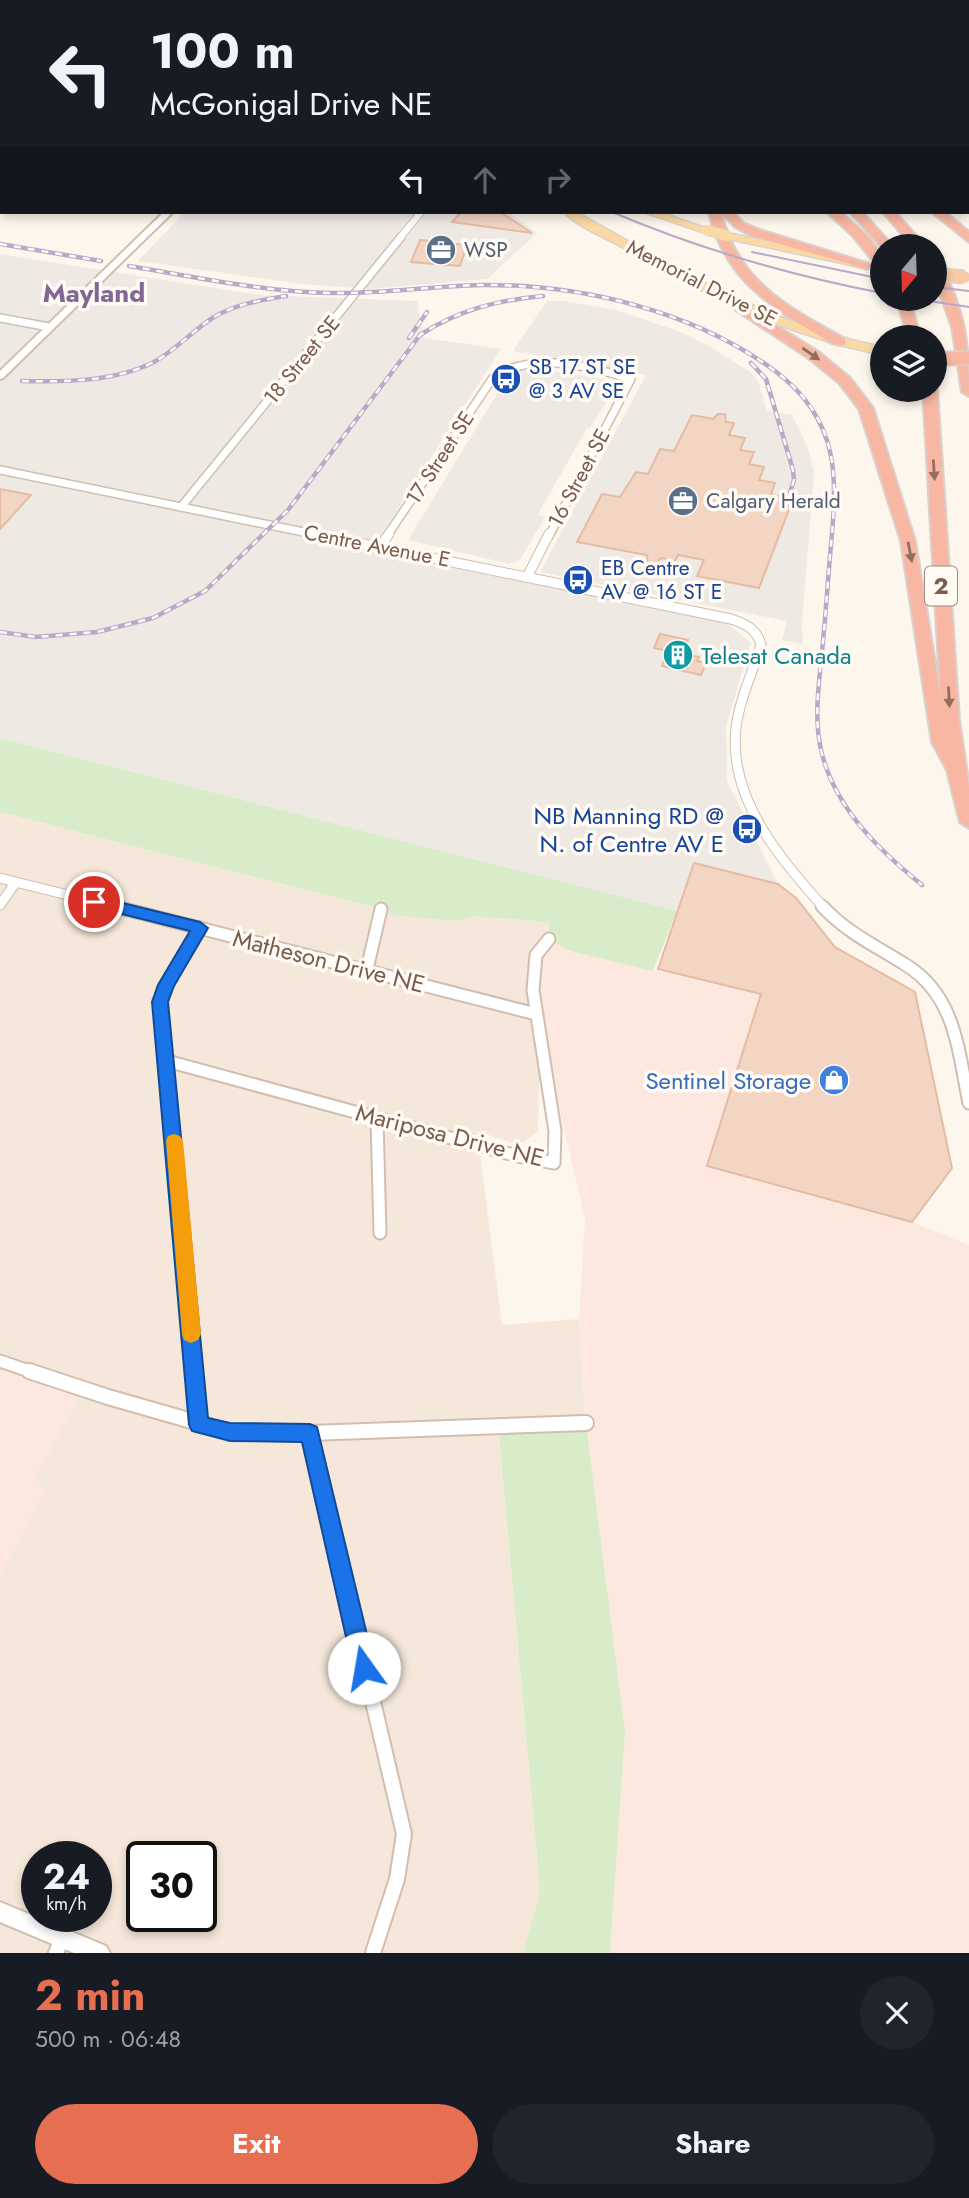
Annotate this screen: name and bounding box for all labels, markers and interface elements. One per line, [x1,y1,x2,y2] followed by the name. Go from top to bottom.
[150,16,295,86] text: 100 m
[35,28,126,119] icon: left
[150,81,432,127] text: McGonigal Drive NE
[393,161,431,199] icon: left
[466,161,504,199] icon: ahead
[539,161,577,199] icon: right
[621,232,783,334] street label: Memorial Drive SE
[424,233,458,267] office icon: WSP
[870,234,947,312] north arrow
[870,234,947,402] map controls
[464,235,508,265] place label: WSP
[43,274,145,312] district label: Mayland
[257,309,347,411] street label: 18 Street SE
[870,325,947,402] button: layers
[802,347,820,361] one-way arrow
[529,352,636,406] place label: SB 17 ST SE @ 3 AV SE
[489,362,523,396] bus stop icon: SB 17 ST SE @ 3 AV SE
[398,405,482,511] street label: 17 Street SE
[541,424,617,532] street label: 16 Street SE
[928,460,939,482] one-way arrow
[666,484,700,518] office icon: Calgary Herald
[706,486,841,516] place label: Calgary Herald
[301,517,453,575] street label: Centre Avenue E
[905,541,916,563] one-way arrow
[601,553,722,607] place label: EB Centre AV @ 16 ST E
[561,563,595,597] bus stop icon: EB Centre AV @ 16 ST E
[925,566,957,606] road number: 2
[661,638,695,672] building icon: Telesat Canada
[701,638,852,673] place label: Telesat Canada
[944,687,955,709] one-way arrow
[533,798,724,861] place label: NB Manning RD @ N. of Centre AV E
[730,812,764,846] bus stop icon: NB Manning RD @ N. of Centre AV E
[64,872,124,932] pin
[75,883,113,921] icon: arrive
[229,920,429,1002] street label: Matheson Drive NE
[645,1063,811,1098] place label: Sentinel Storage
[817,1063,851,1097] shop icon: Sentinel Storage
[352,1095,548,1175] street label: Mariposa Drive NE
[327,1631,401,1705] position arrow
[126,1841,217,1932] speed limit sign: 30
[43,1852,90,1902] text: 24
[46,1891,87,1917] text: km/h
[35,1965,145,2026] text: 2 min
[860,1976,934,2050] button: close
[35,2022,181,2056] text: 500 m · 06:48
[35,2104,478,2184] button: Exit
[492,2104,934,2184] button: Share

